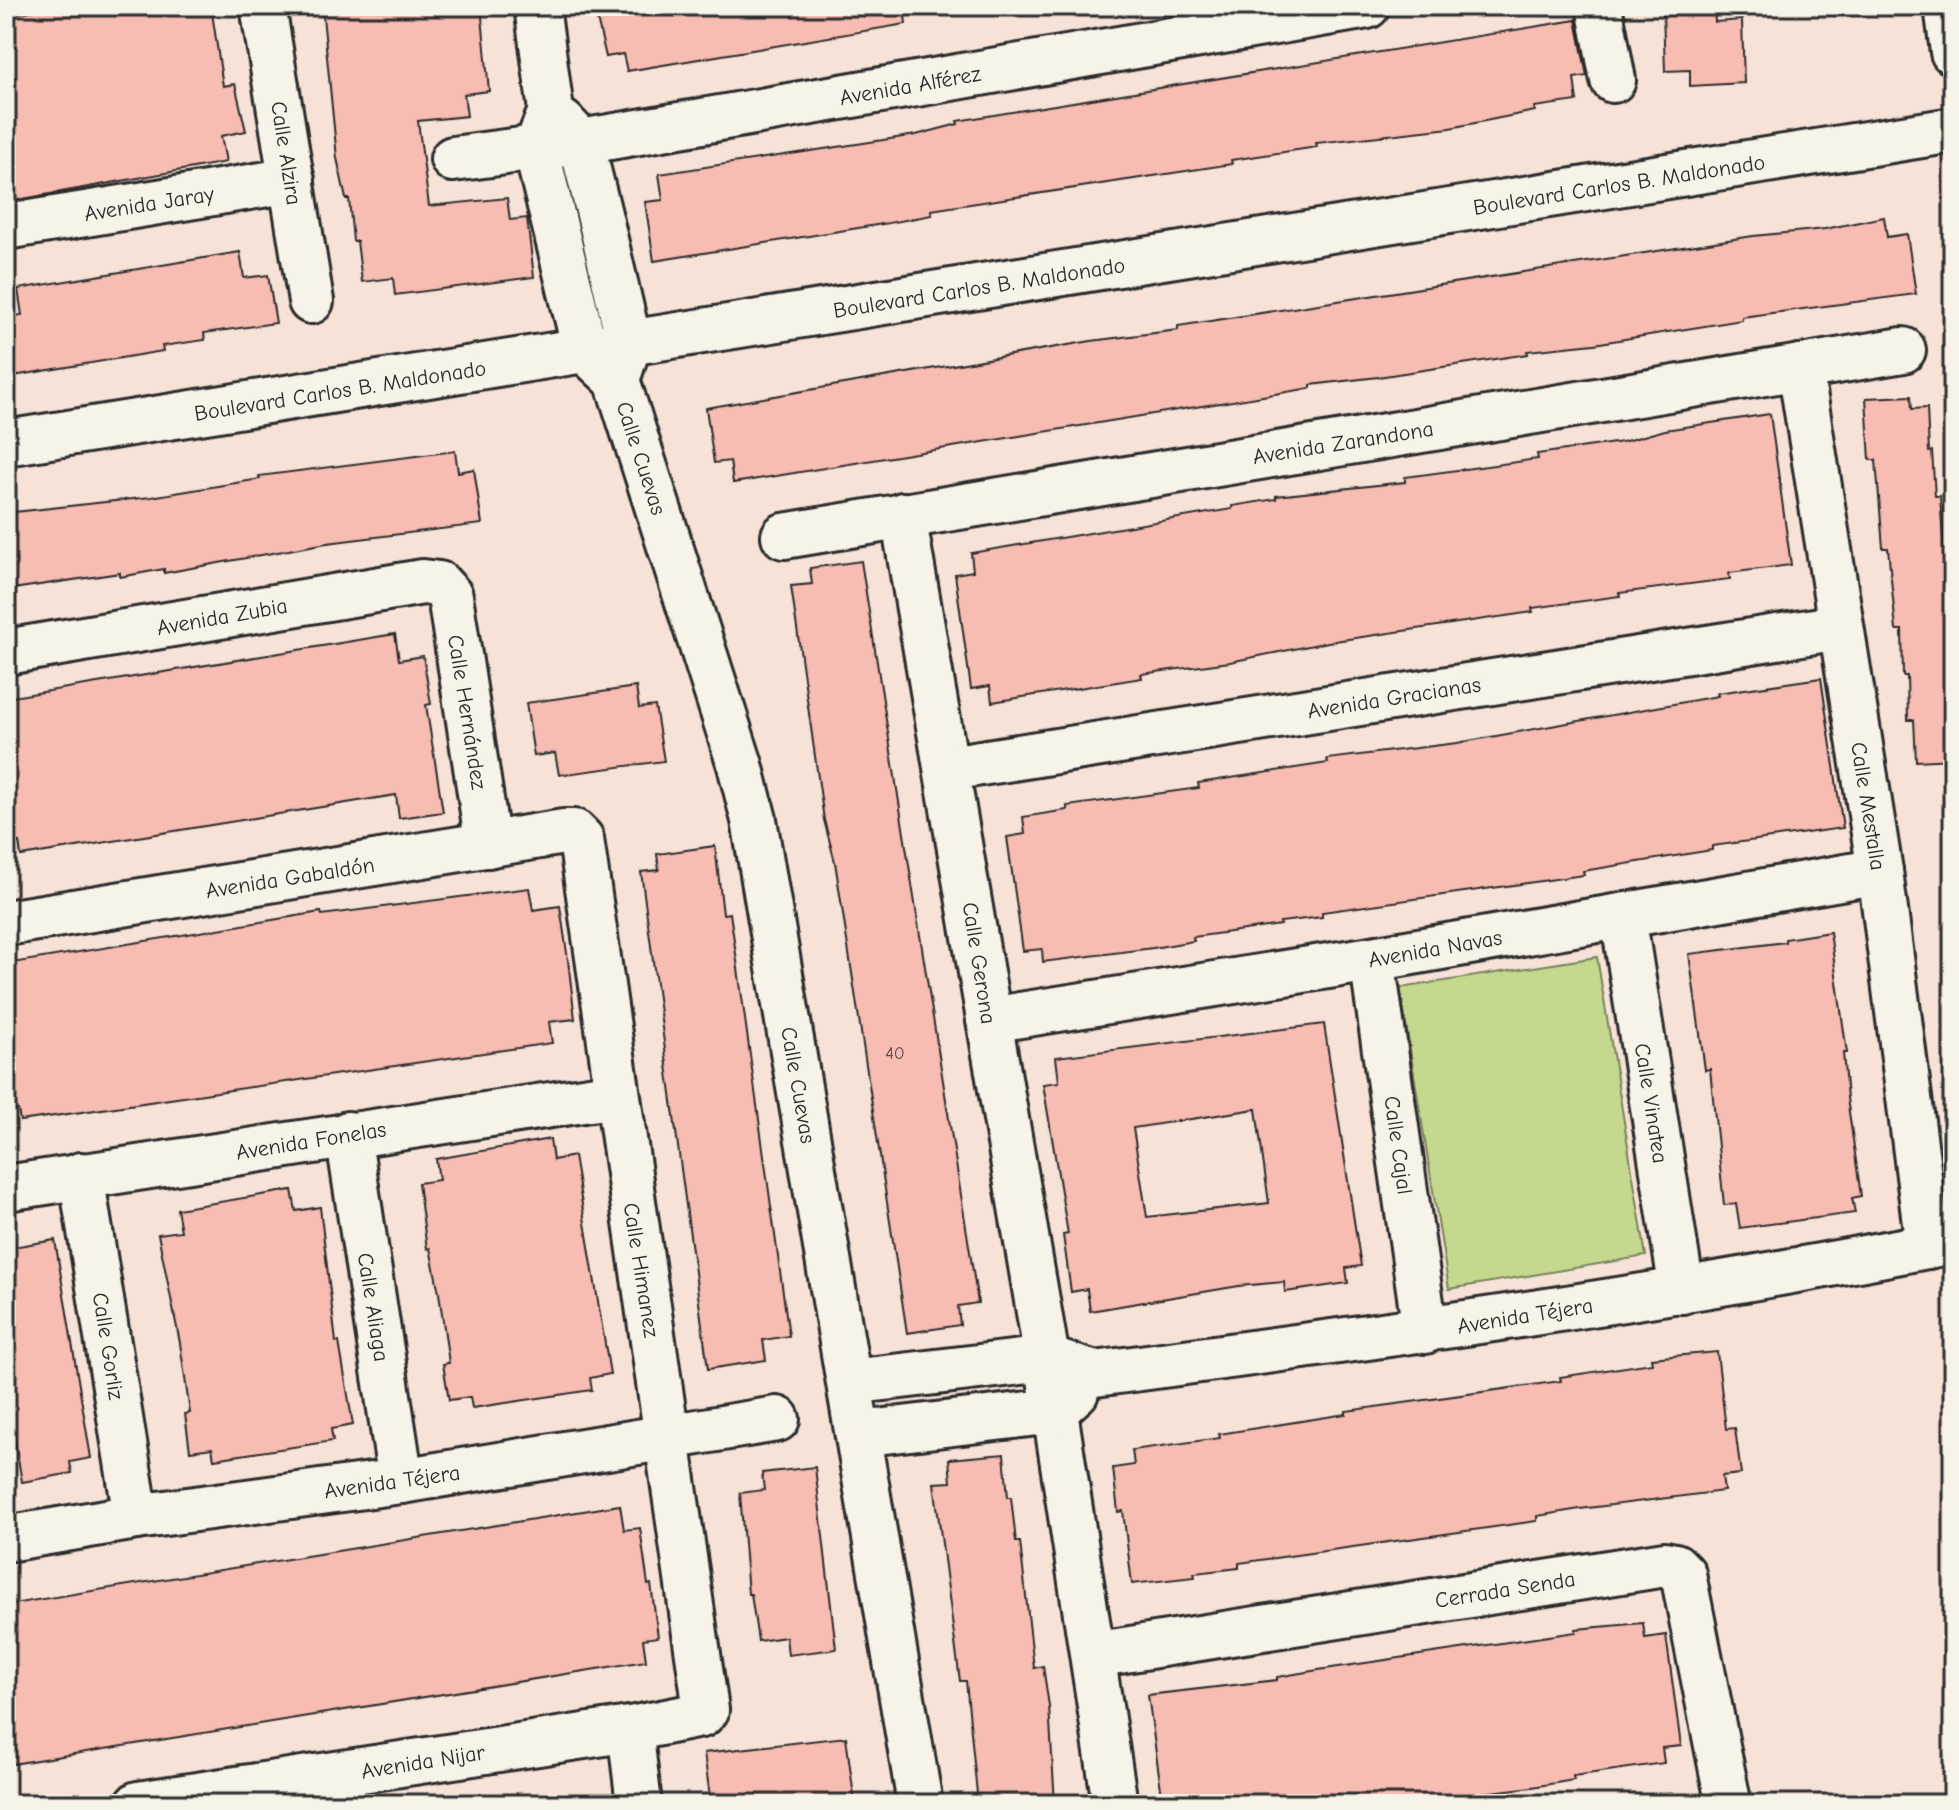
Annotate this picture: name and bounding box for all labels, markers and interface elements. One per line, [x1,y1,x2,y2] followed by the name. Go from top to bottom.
[837,61,983,111] street label: Avenida Alférez
[265,99,307,207] street label: Calle Alzira
[1471,149,1767,221] street label: Boulevard Carlos B. Maldonado
[82,181,216,227] street label: Avenida Jaray
[831,252,1127,324] street label: Boulevard Carlos B. Maldonado
[192,355,488,427] street label: Boulevard Carlos B. Maldonado
[610,398,672,518] street label: Calle Cuevas
[1251,416,1436,470] street label: Avenida Zarandona
[155,593,290,641] street label: Avenida Zubia
[442,633,492,792] street label: Calle Hernández
[1306,671,1483,725] street label: Avenida Gracianas
[1845,740,1891,872] street label: Calle Mestalla
[204,852,376,904] street label: Avenida Gabaldón
[957,900,1001,1026] street label: Calle Gerona
[1366,924,1504,974] street label: Avenida Navas
[775,1025,821,1145] street label: Calle Cuevas
[1629,1041,1673,1165] street label: Calle Vinatea
[885,1043,905,1064] house number: 40
[1378,1094,1418,1196] street label: Calle Cajal
[234,1116,388,1166] street label: Avenida Fonelas
[618,1201,665,1340] street label: Calle Himanez
[352,1251,394,1363] street label: Calle Aliaga
[87,1291,129,1402] street label: Calle Gorliz
[1455,1292,1595,1340] street label: Avenida Téjera
[322,1460,462,1504] street label: Avenida Téjera
[1433,1566,1577,1614] street label: Cerrada Senda
[359,1739,487,1785] street label: Avenida Nijar

